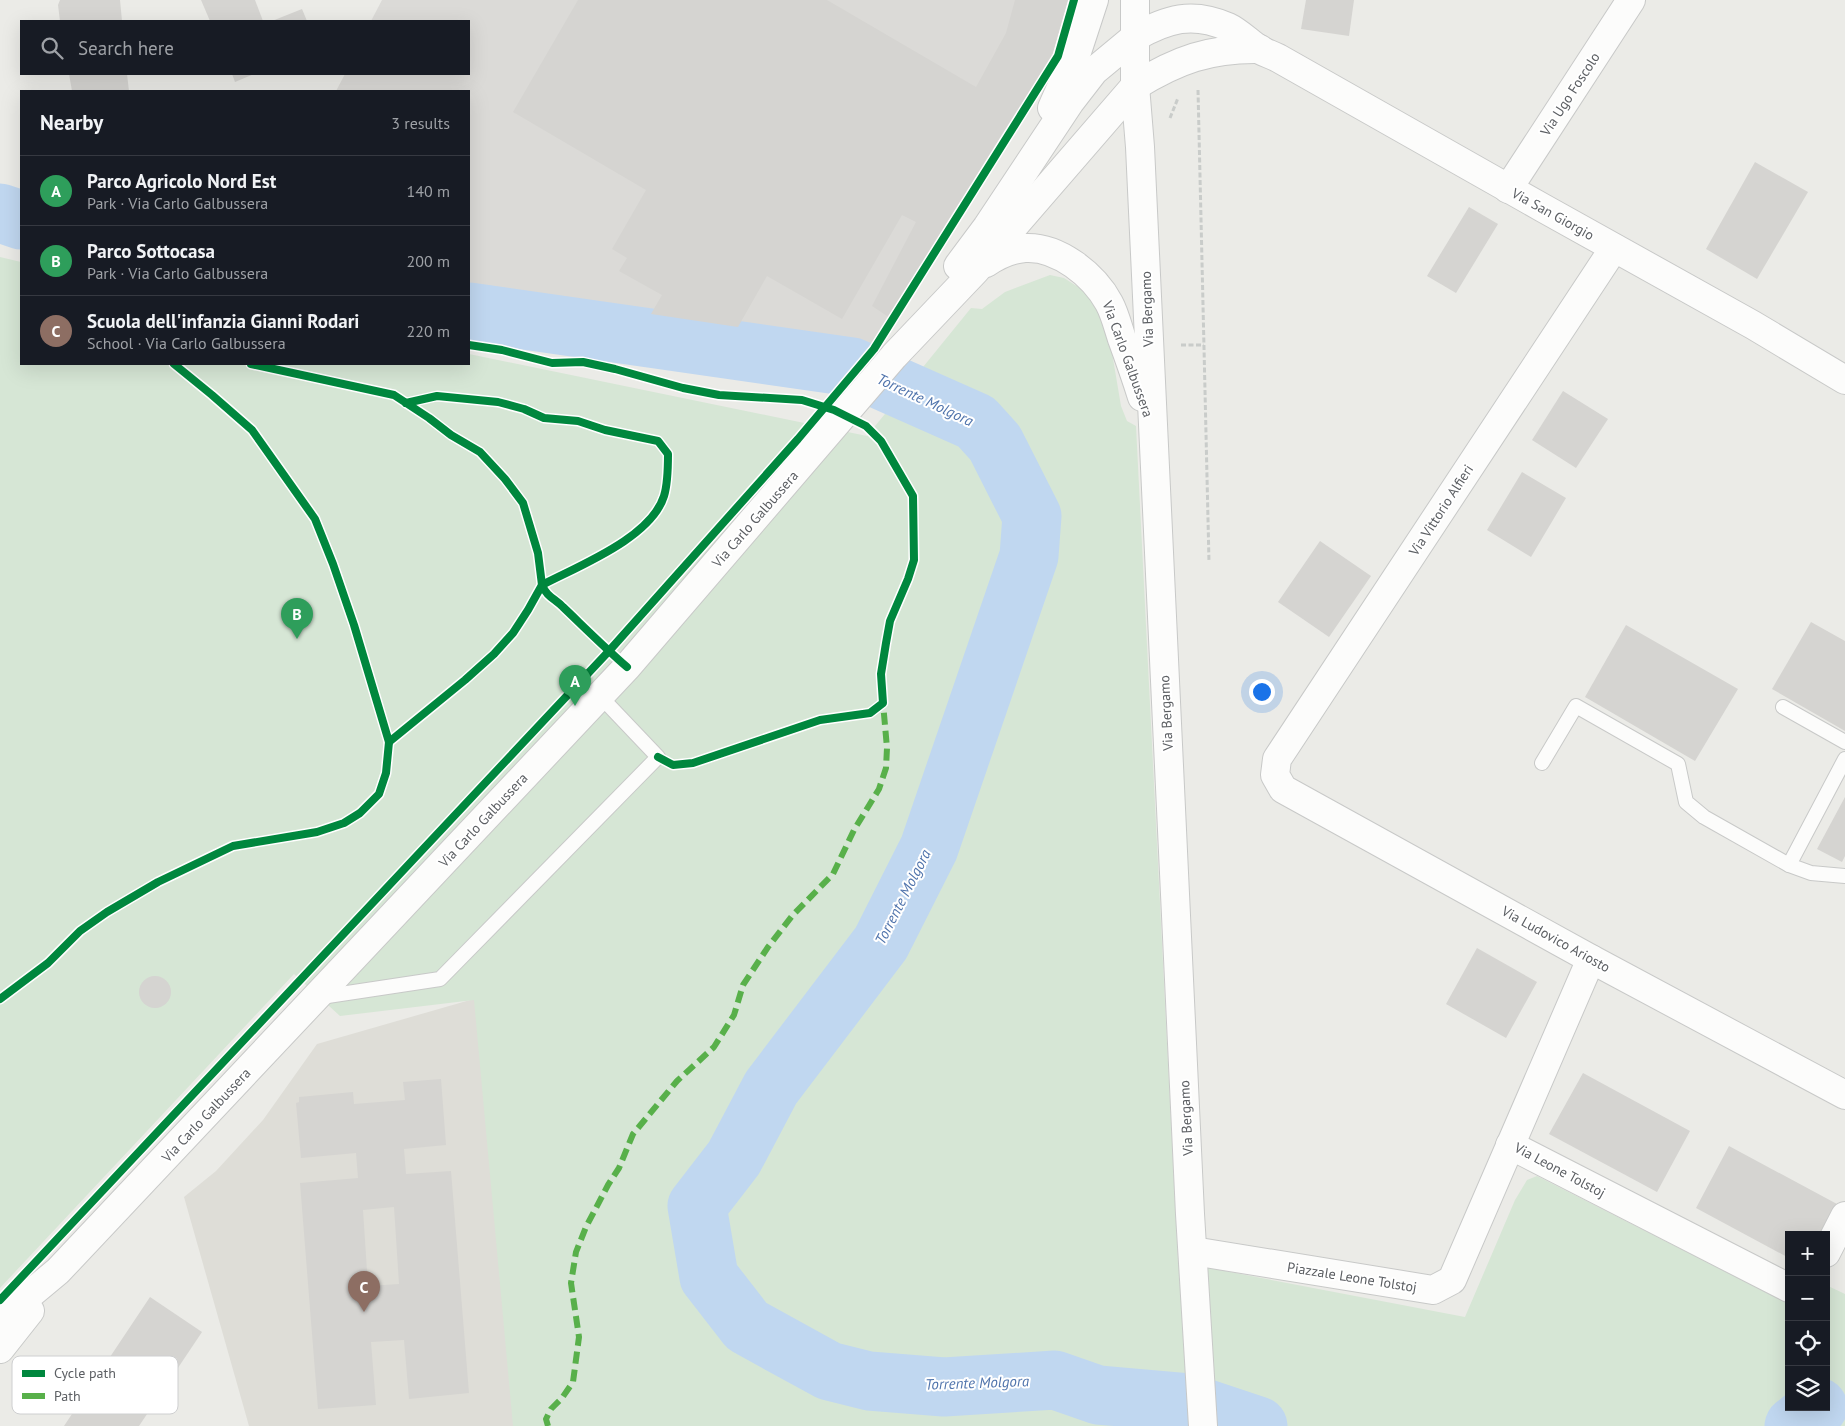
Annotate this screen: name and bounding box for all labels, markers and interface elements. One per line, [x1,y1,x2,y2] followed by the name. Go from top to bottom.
[20,20,470,75] search box
[38,34,66,62] icon: search
[78,36,174,60] text: Search here
[1536,49,1604,140] street label: Via Ugo Foscolo
[40,109,103,136] text: Nearby
[391,113,450,133] text: 3 results
[87,169,276,193] text: Parco Agricolo Nord Est
[51,181,61,201] text: A
[407,181,450,201] text: 140 m
[1508,183,1597,244] street label: Via San Giorgio
[87,193,268,213] text: Park · Via Carlo Galbussera
[87,239,215,263] text: Parco Sottocasa
[51,251,61,271] text: B
[407,251,450,271] text: 200 m
[87,263,268,283] text: Park · Via Carlo Galbussera
[1137,271,1157,348] street label: Via Bergamo
[1098,297,1157,420] street label: Via Carlo Galbussera
[87,309,359,333] text: Scuola dell'infanzia Gianni Rodari
[52,321,60,341] text: C
[407,321,450,341] text: 220 m
[87,333,286,353] text: School · Via Carlo Galbussera
[874,369,977,430] water label: Torrente Molgora
[1404,461,1477,560] street label: Via Vittorio Alfieri
[707,467,802,572] street label: Via Carlo Galbussera
[281,598,313,639] pin: B
[559,665,591,706] pin: A
[1155,675,1177,752] street label: Via Bergamo
[1249,679,1275,705] your location
[434,769,531,872] street label: Via Carlo Galbussera
[870,845,935,947] water label: Torrente Molgora
[1498,901,1613,976] street label: Via Ludovico Ariosto
[157,1064,254,1167] street label: Via Carlo Galbussera
[1175,1080,1197,1157] street label: Via Bergamo
[1510,1138,1609,1202] street label: Via Leone Tolstoj
[1785,1231,1830,1411] map controls
[1785,1231,1830,1276] button: +
[1286,1258,1418,1296] street label: Piazzale Leone Tolstoj
[348,1271,380,1312] pin: C
[1785,1276,1830,1321] button: −
[1785,1321,1830,1366] button: locate
[12,1356,178,1414] legend
[54,1364,116,1382] text: Cycle path
[1785,1366,1830,1411] button: layers
[925,1371,1030,1394] water label: Torrente Molgora
[54,1387,81,1405] text: Path

